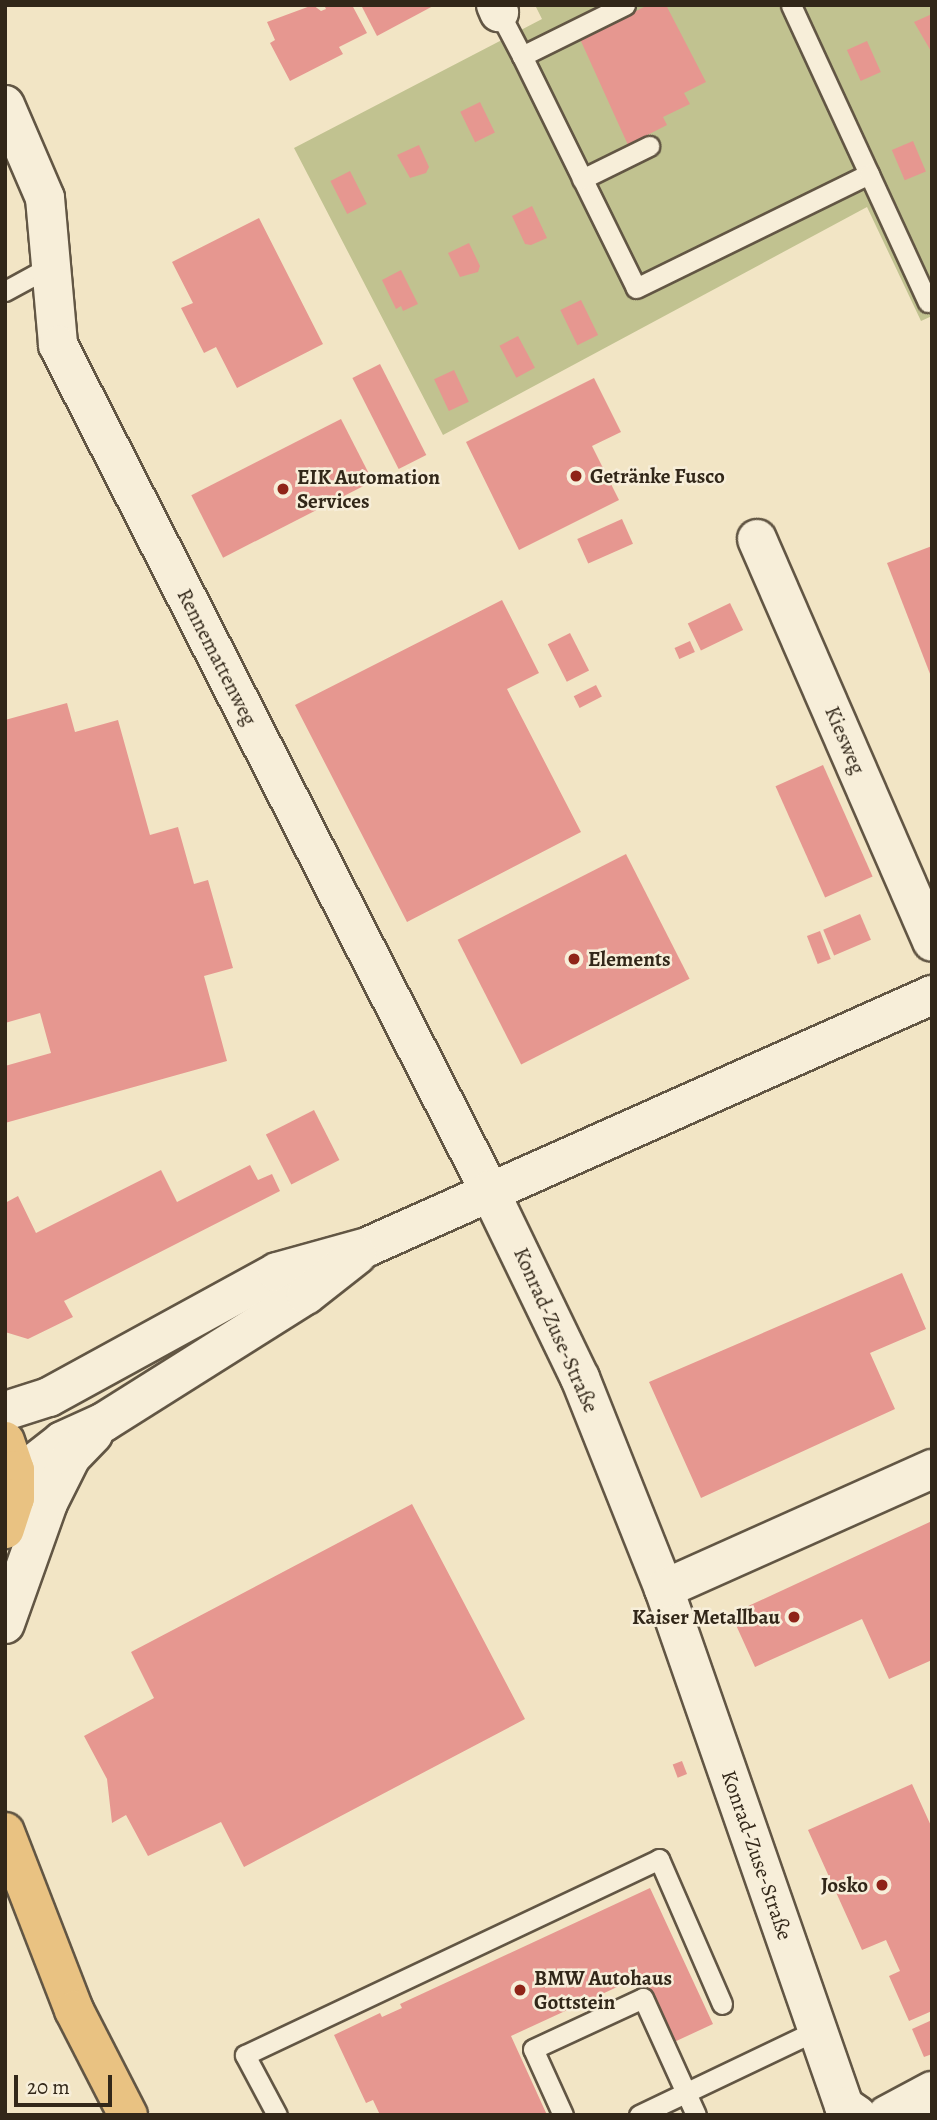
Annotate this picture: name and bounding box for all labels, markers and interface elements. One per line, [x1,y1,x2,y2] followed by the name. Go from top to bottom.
[590,463,725,489] place label: Getränke Fusco
[297,464,440,514] place label: EIK Automation Services
[568,468,584,484] marker: Getränke Fusco
[275,481,291,497] marker: EIK Automation Services
[172,585,262,729] street label: Rennemattenweg
[820,702,870,778] street label: Kiesweg
[588,946,670,972] place label: Elements
[566,951,582,967] marker: Elements
[508,1244,604,1416] street label: Konrad-Zuse-Straße
[632,1604,780,1630] place label: Kaiser Metallbau
[786,1609,802,1625] marker: Kaiser Metallbau
[716,1767,798,1943] street label: Konrad-Zuse-Straße
[821,1872,868,1898] place label: Josko
[874,1877,890,1893] marker: Josko
[534,1965,672,2015] place label: BMW Autohaus Gottstein
[512,1982,528,1998] marker: BMW Autohaus Gottstein
[18,2060,116,2104] scale bar
[27,2073,70,2101] text: 20 m

